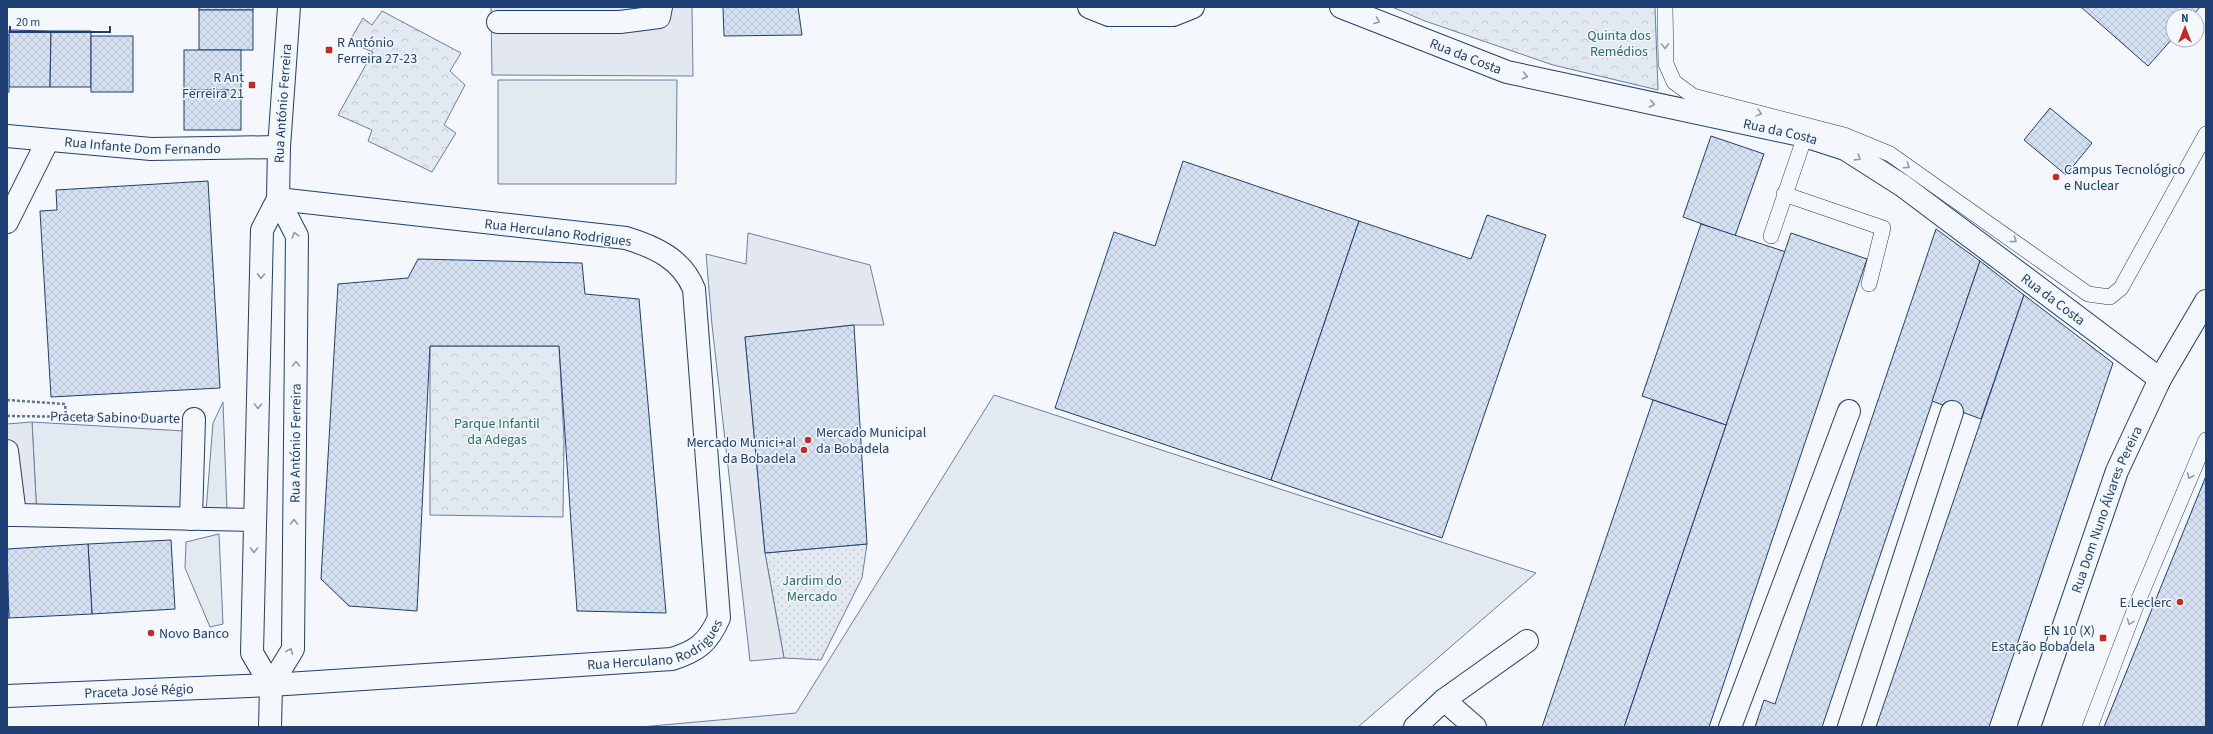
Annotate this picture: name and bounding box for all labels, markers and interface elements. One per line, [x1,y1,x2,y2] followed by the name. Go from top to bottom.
[10,8,110,34] scale bar
[2165,8,2205,48] north arrow
[2181,11,2189,26] text: N
[16,14,40,31] text: 20 m
[1374,17,1381,25] one-way arrow
[1587,26,1651,62] park label: Quinta dos Remédios
[337,33,417,69] place label: R António Ferreira 27-23
[1426,34,1504,80] street label: Rua da Costa
[270,43,297,163] street label: Rua António Ferreira
[1661,43,1670,49] one-way arrow
[324,45,334,55] marker: R António Ferreira 27-23
[182,68,244,104] place label: R Ant Ferreira 21
[1522,72,1529,80] one-way arrow
[247,80,257,90] marker: R Ant Ferreira 21
[1649,99,1656,107] one-way arrow
[1756,108,1763,117] one-way arrow
[1741,114,1820,150] street label: Rua da Costa
[63,132,221,160] street label: Rua Infante Dom Fernando
[1854,153,1861,161] one-way arrow
[2064,160,2185,196] place label: Campus Tecnológico e Nuclear
[1903,161,1910,168] one-way arrow
[2051,172,2061,182] marker: Campus Tecnológico e Nuclear
[483,214,633,252] street label: Rua Herculano Rodrigues
[291,231,300,238] one-way arrow
[2009,236,2016,243] one-way arrow
[2016,269,2089,330] street label: Rua da Costa
[257,273,265,279] one-way arrow
[292,361,300,367] one-way arrow
[285,383,307,503] street label: Rua António Ferreira
[253,403,262,409] one-way arrow
[50,407,180,429] street label: Praceta Sabino Duarte
[454,414,540,450] park label: Parque Infantil da Adegas
[816,423,927,459] place label: Mercado Municipal da Bobadela
[2067,423,2148,596] street label: Rua Dom Nuno Álvares Pereira
[686,433,796,469] place label: Mercado Munici+al da Bobadela
[803,435,813,445] marker: Mercado Municipal da Bobadela
[799,445,809,455] marker: Mercado Munici+al da Bobadela
[2187,471,2195,479] one-way arrow
[290,519,298,525] one-way arrow
[250,547,258,553] one-way arrow
[782,571,842,607] park label: Jardim do Mercado
[2120,593,2173,613] place label: E.Leclerc
[2175,597,2185,607] marker: E.Leclerc
[587,616,728,675] street label: Rua Herculano Rodrigues
[2127,617,2135,625] one-way arrow
[1991,621,2095,657] place label: EN 10 (X) Estação Bobadela
[159,624,229,644] place label: Novo Banco
[146,628,156,638] marker: Novo Banco
[2098,633,2108,643] marker: EN 10 (X) Estação Bobadela
[286,648,294,655] one-way arrow
[84,679,194,704] street label: Praceta José Régio

